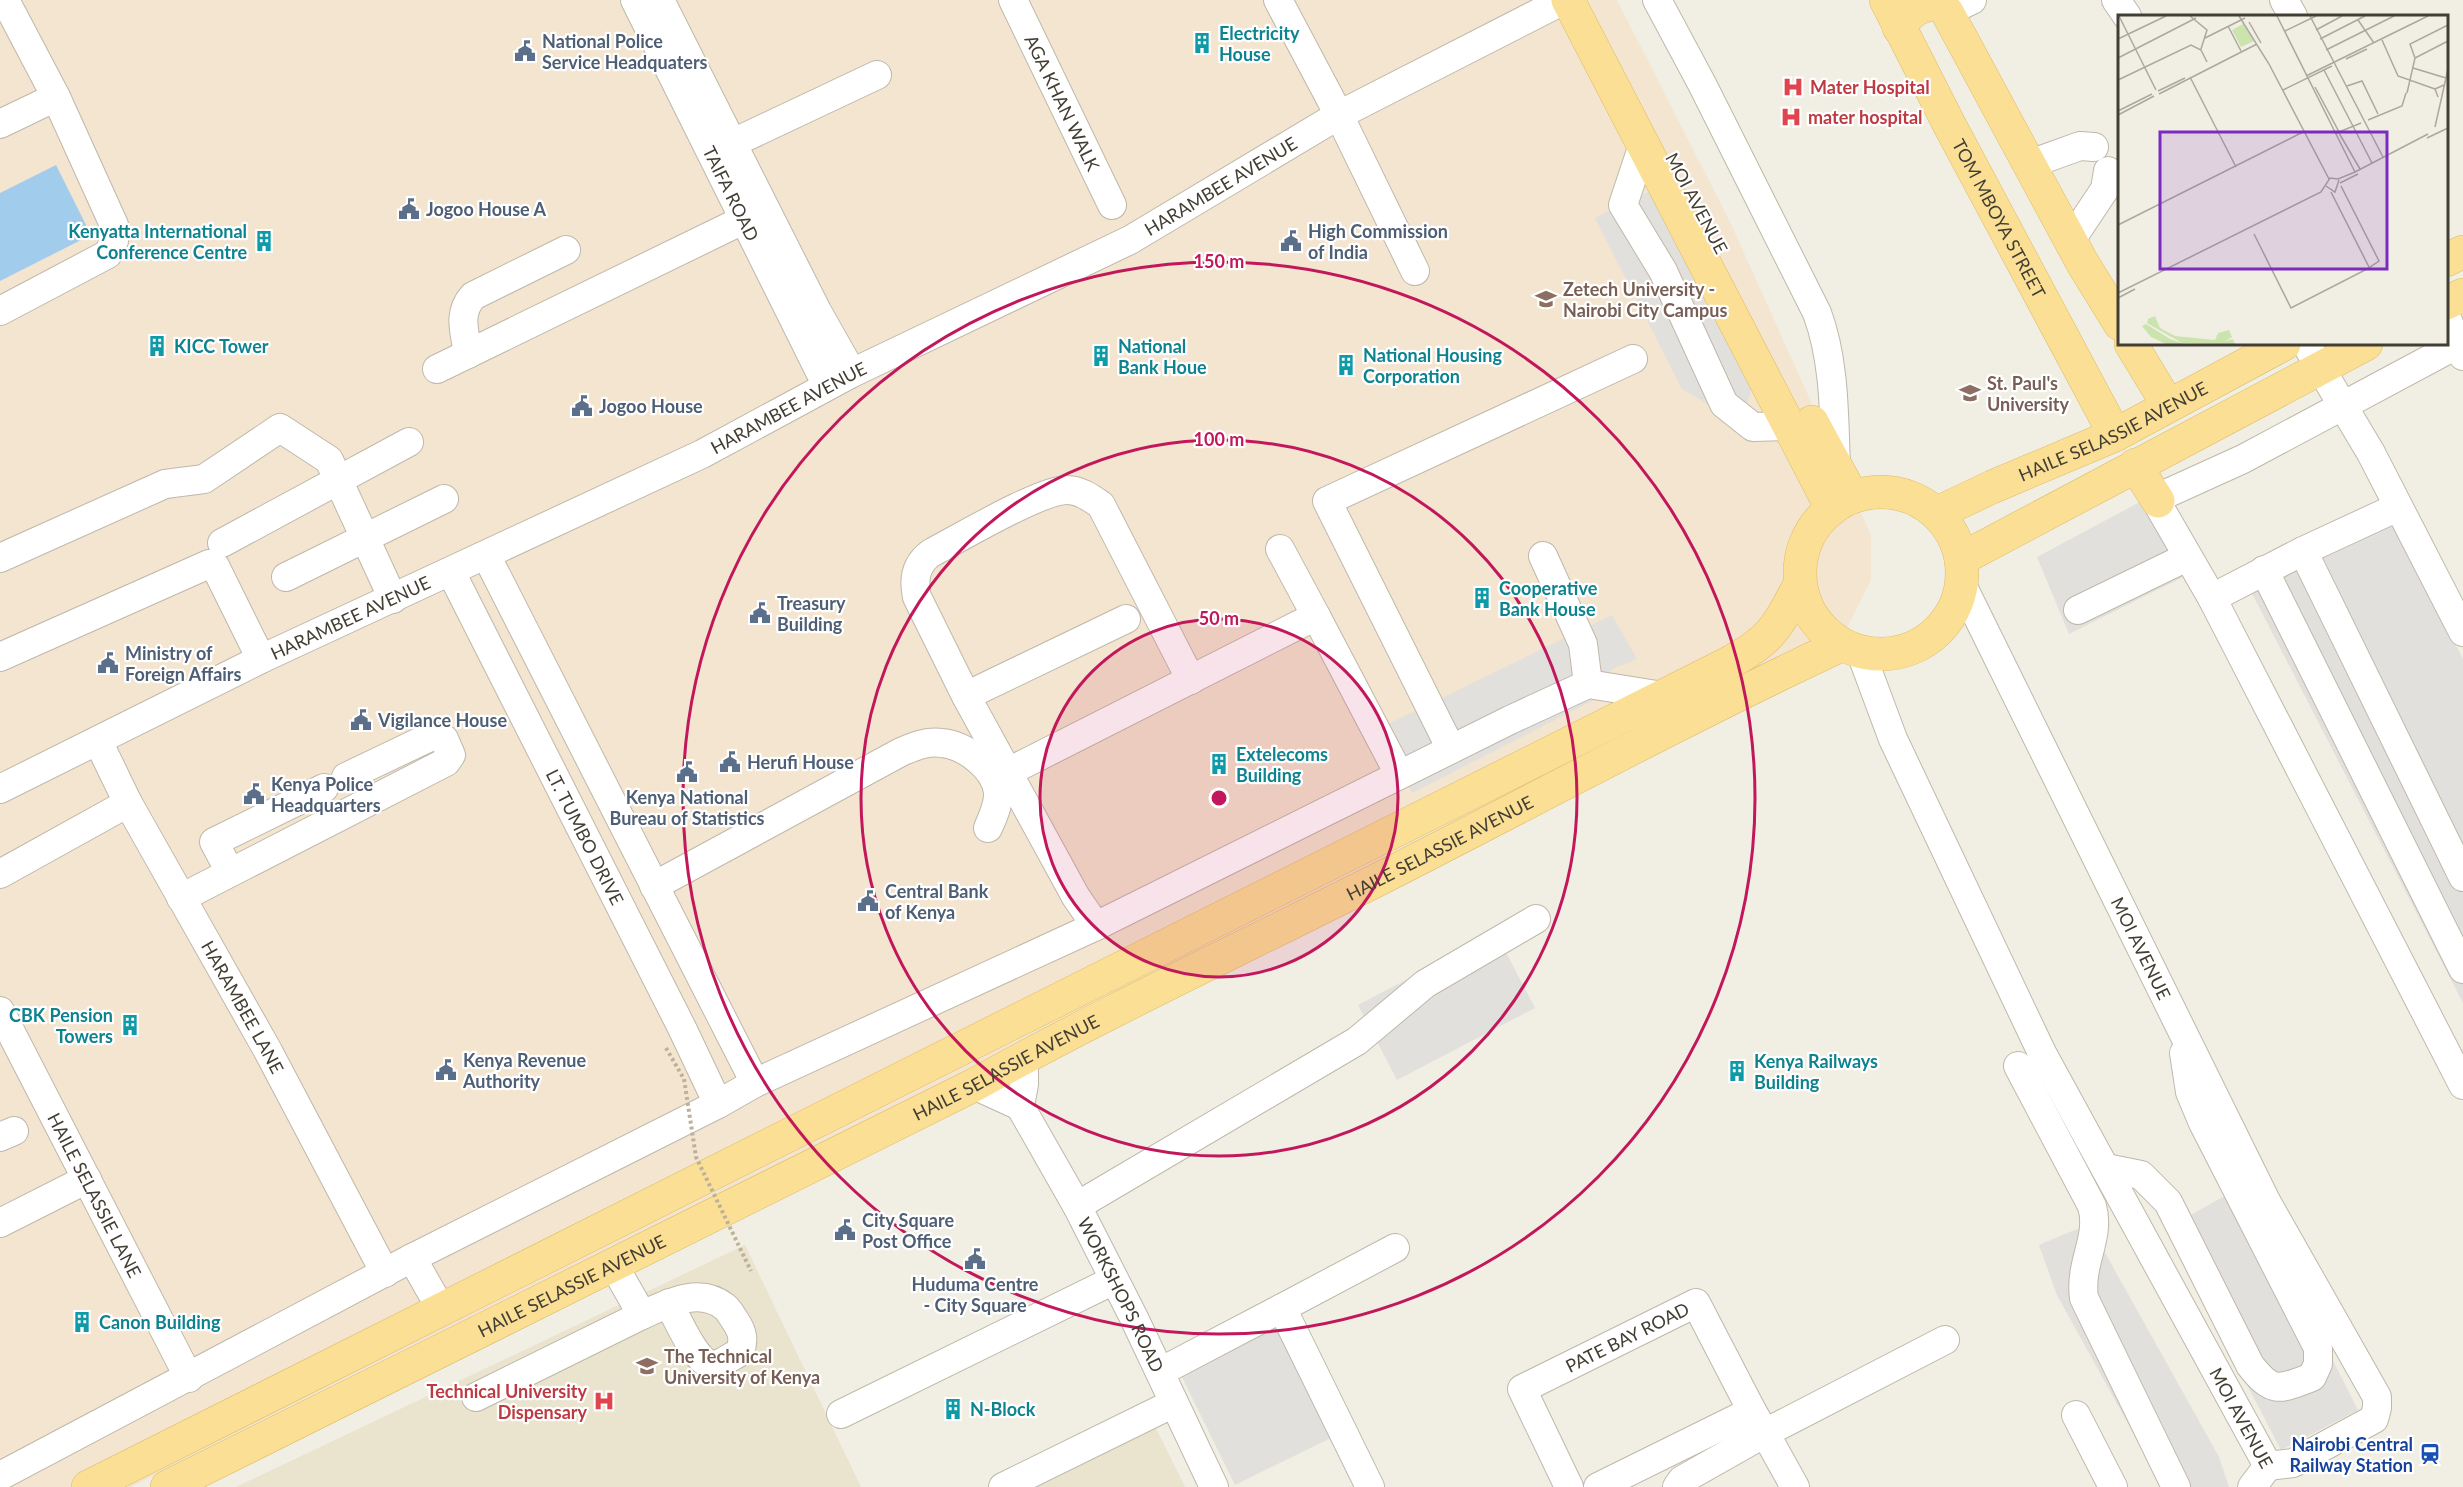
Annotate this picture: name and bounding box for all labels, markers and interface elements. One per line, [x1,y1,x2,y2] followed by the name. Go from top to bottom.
[2118,15,2448,345] inset map
[1219,22,1300,65] place label: Electricity House
[542,30,708,73] place label: National Police Service Headquaters
[1020,31,1105,174] street label: AGA KHAN WALK
[1190,31,1214,55] building icon: Electricity House
[513,39,537,63] public building icon: National Police Service Headquaters
[1781,75,1805,99] hospital icon: Mater Hospital
[1810,76,1930,98] place label: Mater Hospital
[1779,105,1803,129] hospital icon: mater hospital
[1808,106,1923,128] place label: mater hospital
[1140,132,1301,240] street label: HARAMBEE AVENUE
[1948,135,2051,302] street label: TOM MBOYA STREET
[698,142,764,244] street label: TAIFA ROAD
[1661,149,1733,257] street label: MOI AVENUE
[397,197,421,221] public building icon: Jogoo House A
[426,198,546,220] place label: Jogoo House A
[68,220,247,263] place label: Kenyatta International Conference Centre
[1308,220,1448,263] place label: High Commission of India
[252,229,276,253] building icon: Kenyatta International Conference Centre
[1279,229,1303,253] public building icon: High Commission of India
[1194,250,1244,272] text: 150 m
[1563,278,1727,321] place label: Zetech University - Nairobi City Campus
[1534,287,1558,311] school or university icon: Zetech University - Nairobi City Campus
[145,334,169,358] building icon: KICC Tower
[174,335,269,357] place label: KICC Tower
[1118,335,1207,378] place label: National Bank Houe
[1089,344,1113,368] building icon: National Bank Houe
[1363,344,1502,387] place label: National Housing Corporation
[1334,353,1358,377] building icon: National Housing Corporation
[707,357,870,458] street label: HARAMBEE AVENUE
[1987,372,2069,415] place label: St. Paul's University
[2015,376,2211,486] street label: HAILE SELASSIE AVENUE
[1958,381,1982,405] school or university icon: St. Paul's University
[570,394,594,418] public building icon: Jogoo House
[599,395,703,417] place label: Jogoo House
[1194,428,1244,450] text: 100 m
[267,571,434,664] street label: HARAMBEE AVENUE
[1499,577,1598,620] place label: Cooperative Bank House
[1470,586,1494,610] building icon: Cooperative Bank House
[777,592,846,635] place label: Treasury Building
[748,601,772,625] public building icon: Treasury Building
[1199,607,1239,629] text: 50 m
[125,642,242,685] place label: Ministry of Foreign Affairs
[96,651,120,675] public building icon: Ministry of Foreign Affairs
[349,708,373,732] public building icon: Vigilance House
[377,709,507,731] place label: Vigilance House
[1236,743,1328,786] place label: Extelecoms Building
[718,750,742,774] public building icon: Herufi House
[747,751,854,773] place label: Herufi House
[1207,752,1231,776] building icon: Extelecoms Building
[675,760,699,784] public building icon: Kenya National Bureau of Statistics
[542,765,629,908] street label: LT. TUMBO DRIVE
[271,773,381,816] place label: Kenya Police Headquarters
[242,782,266,806] public building icon: Kenya Police Headquarters
[609,786,765,829] place label: Kenya National Bureau of Statistics
[1209,788,1229,808] centre of rings
[1342,791,1537,905] street label: HAILE SELASSIE AVENUE
[885,880,989,923] place label: Central Bank of Kenya
[856,889,880,913] public building icon: Central Bank of Kenya
[2107,893,2176,1003] street label: MOI AVENUE
[197,937,289,1077] street label: HARAMBEE LANE
[9,1004,113,1047] place label: CBK Pension Towers
[909,1010,1103,1125] street label: HAILE SELASSIE AVENUE
[118,1013,142,1037] building icon: CBK Pension Towers
[462,1049,586,1092] place label: Kenya Revenue Authority
[1754,1050,1878,1093] place label: Kenya Railways Building
[434,1058,458,1082] public building icon: Kenya Revenue Authority
[1725,1059,1749,1083] building icon: Kenya Railways Building
[43,1109,146,1281] street label: HAILE SELASSIE LANE
[862,1209,954,1252] place label: City Square Post Office
[1073,1213,1169,1375] street label: WORKSHOPS ROAD
[833,1218,857,1242] public building icon: City Square Post Office
[474,1229,669,1341] street label: HAILE SELASSIE AVENUE
[963,1247,987,1271] public building icon: Huduma Centre - City Square
[912,1273,1039,1316] place label: Huduma Centre - City Square
[1562,1297,1693,1377] street label: PATE BAY ROAD
[70,1310,94,1334] building icon: Canon Building
[99,1311,221,1333] place label: Canon Building
[664,1345,820,1388] place label: The Technical University of Kenya
[635,1354,659,1378] school or university icon: The Technical University of Kenya
[2205,1364,2278,1472] street label: MOI AVENUE
[427,1380,588,1423] place label: Technical University Dispensary
[592,1389,616,1413] hospital icon: Technical University Dispensary
[941,1397,965,1421] building icon: N-Block
[970,1398,1036,1420] place label: N-Block
[2290,1433,2413,1476] place label: Nairobi Central Railway Station
[2418,1442,2442,1466] station icon: Nairobi Central Railway Station

